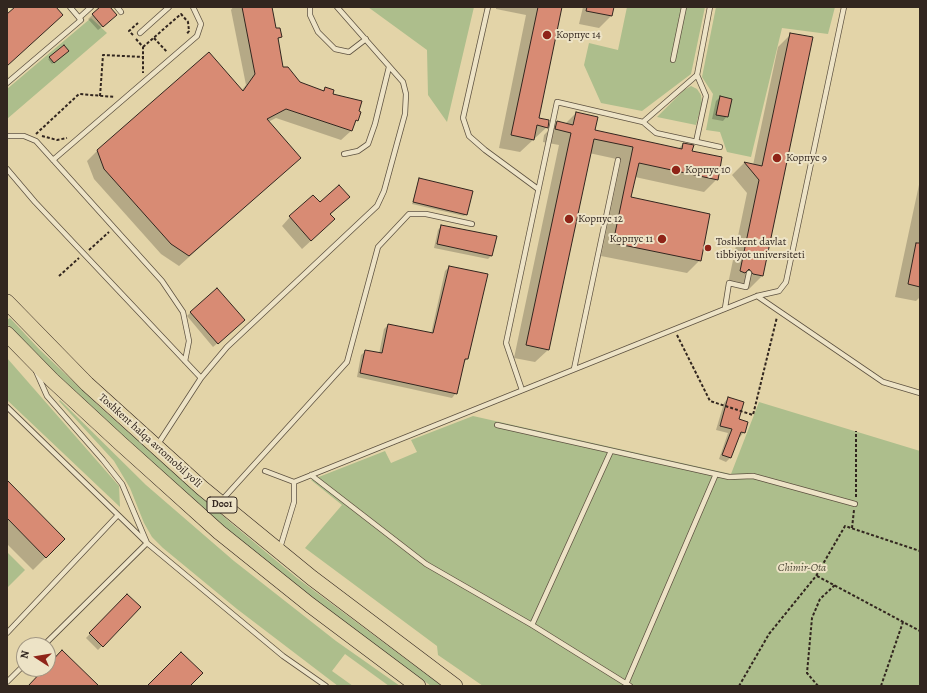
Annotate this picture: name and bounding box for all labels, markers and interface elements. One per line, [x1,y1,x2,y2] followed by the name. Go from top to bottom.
[556,28,601,42] place label: Корпус 14
[541,29,553,41] marker: Корпус 14
[786,151,827,165] place label: Корпус 9
[771,152,783,164] marker: Корпус 9
[685,163,731,177] place label: Корпус 10
[670,164,682,176] marker: Корпус 10
[578,212,623,226] place label: Корпус 12
[563,213,575,225] marker: Корпус 12
[609,232,653,246] place label: Корпус 11
[656,233,668,245] marker: Корпус 11
[716,235,805,261] place label: Toshkent davlat tibbiyot universiteti
[703,243,713,253] marker: Toshkent davlat tibbiyot universiteti
[96,391,204,491] street label: Toshkent halqa avtomobil yo'li
[207,497,237,513] road number: D001
[778,561,826,575] park label: Chimir-Ota
[16,637,56,677] north arrow
[17,649,33,660] text: N

